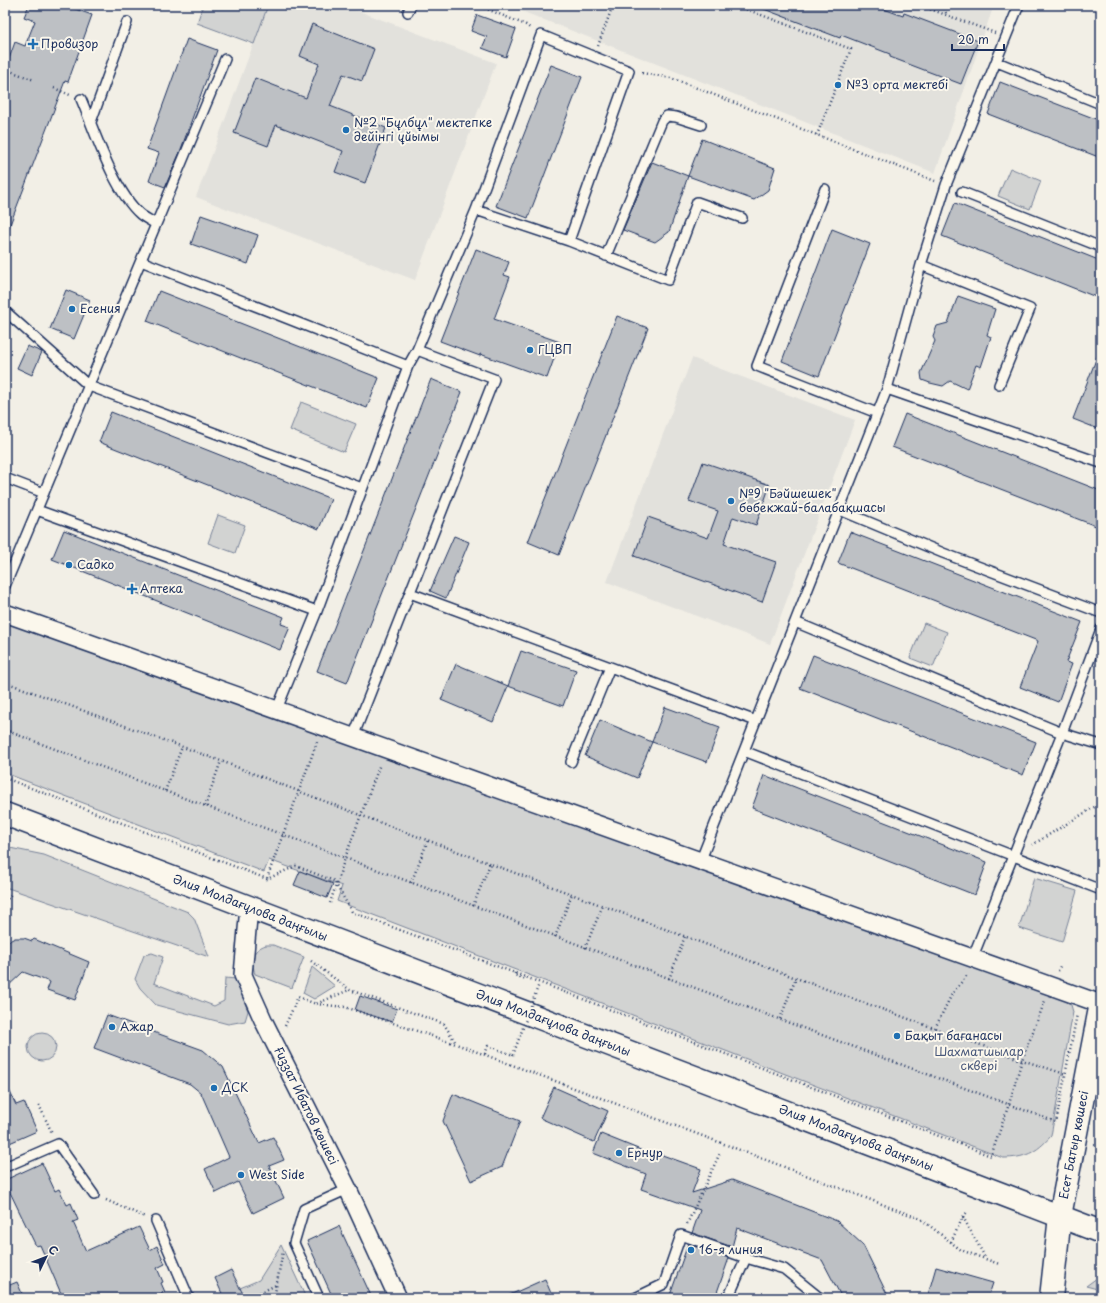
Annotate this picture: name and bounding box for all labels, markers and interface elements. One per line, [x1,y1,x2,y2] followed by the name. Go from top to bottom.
[952,26,1004,52] scale bar
[958,30,989,48] text: 20 m
[41,34,98,52] place label: Провизор
[28,39,38,49] marker: Провизор
[846,75,948,93] place label: №3 орта мектебі
[833,80,843,90] marker: №3 орта мектебі
[354,113,492,145] place label: №2 "Бұлбұл" мектепке дейінгі ұйымы
[341,125,351,135] marker: №2 "Бұлбұл" мектепке дейінгі ұйымы
[80,299,121,317] place label: Есения
[67,304,77,314] marker: Есения
[538,340,572,358] place label: ГЦВП
[525,345,535,355] marker: ГЦВП
[739,484,886,516] place label: №9 "Бәйшешек" бөбекжай-балабақшасы
[726,496,736,506] marker: №9 "Бәйшешек" бөбекжай-балабақшасы
[77,555,114,573] place label: Садко
[64,560,74,570] marker: Садко
[140,579,184,597] place label: Аптека
[127,584,137,594] marker: Аптека
[170,869,331,945] street label: Әлия Молдағұлова даңғылы
[473,984,634,1060] street label: Әлия Молдағұлова даңғылы
[120,1017,154,1035] place label: Ажар
[107,1022,117,1032] marker: Ажар
[905,1026,1002,1044] place label: Бақыт бағанасы
[892,1031,902,1041] marker: Бақыт бағанасы
[934,1042,1024,1074] park label: Шахматшылар сквері
[270,1044,343,1168] street label: Ғиззат Ибатов көшесі
[221,1078,248,1096] place label: ДСК
[209,1083,219,1093] marker: ДСК
[1054,1089,1092,1201] street label: Есет Батыр көшесі
[776,1099,937,1175] street label: Әлия Молдағұлова даңғылы
[627,1143,663,1161] place label: Ернур
[614,1148,624,1158] marker: Ернур
[249,1165,305,1183] place label: West Side
[236,1170,246,1180] marker: West Side
[26,1237,66,1277] north arrow
[699,1240,763,1258] place label: 16-я линия
[45,1241,63,1259] text: С
[686,1245,696,1255] marker: 16-я линия

